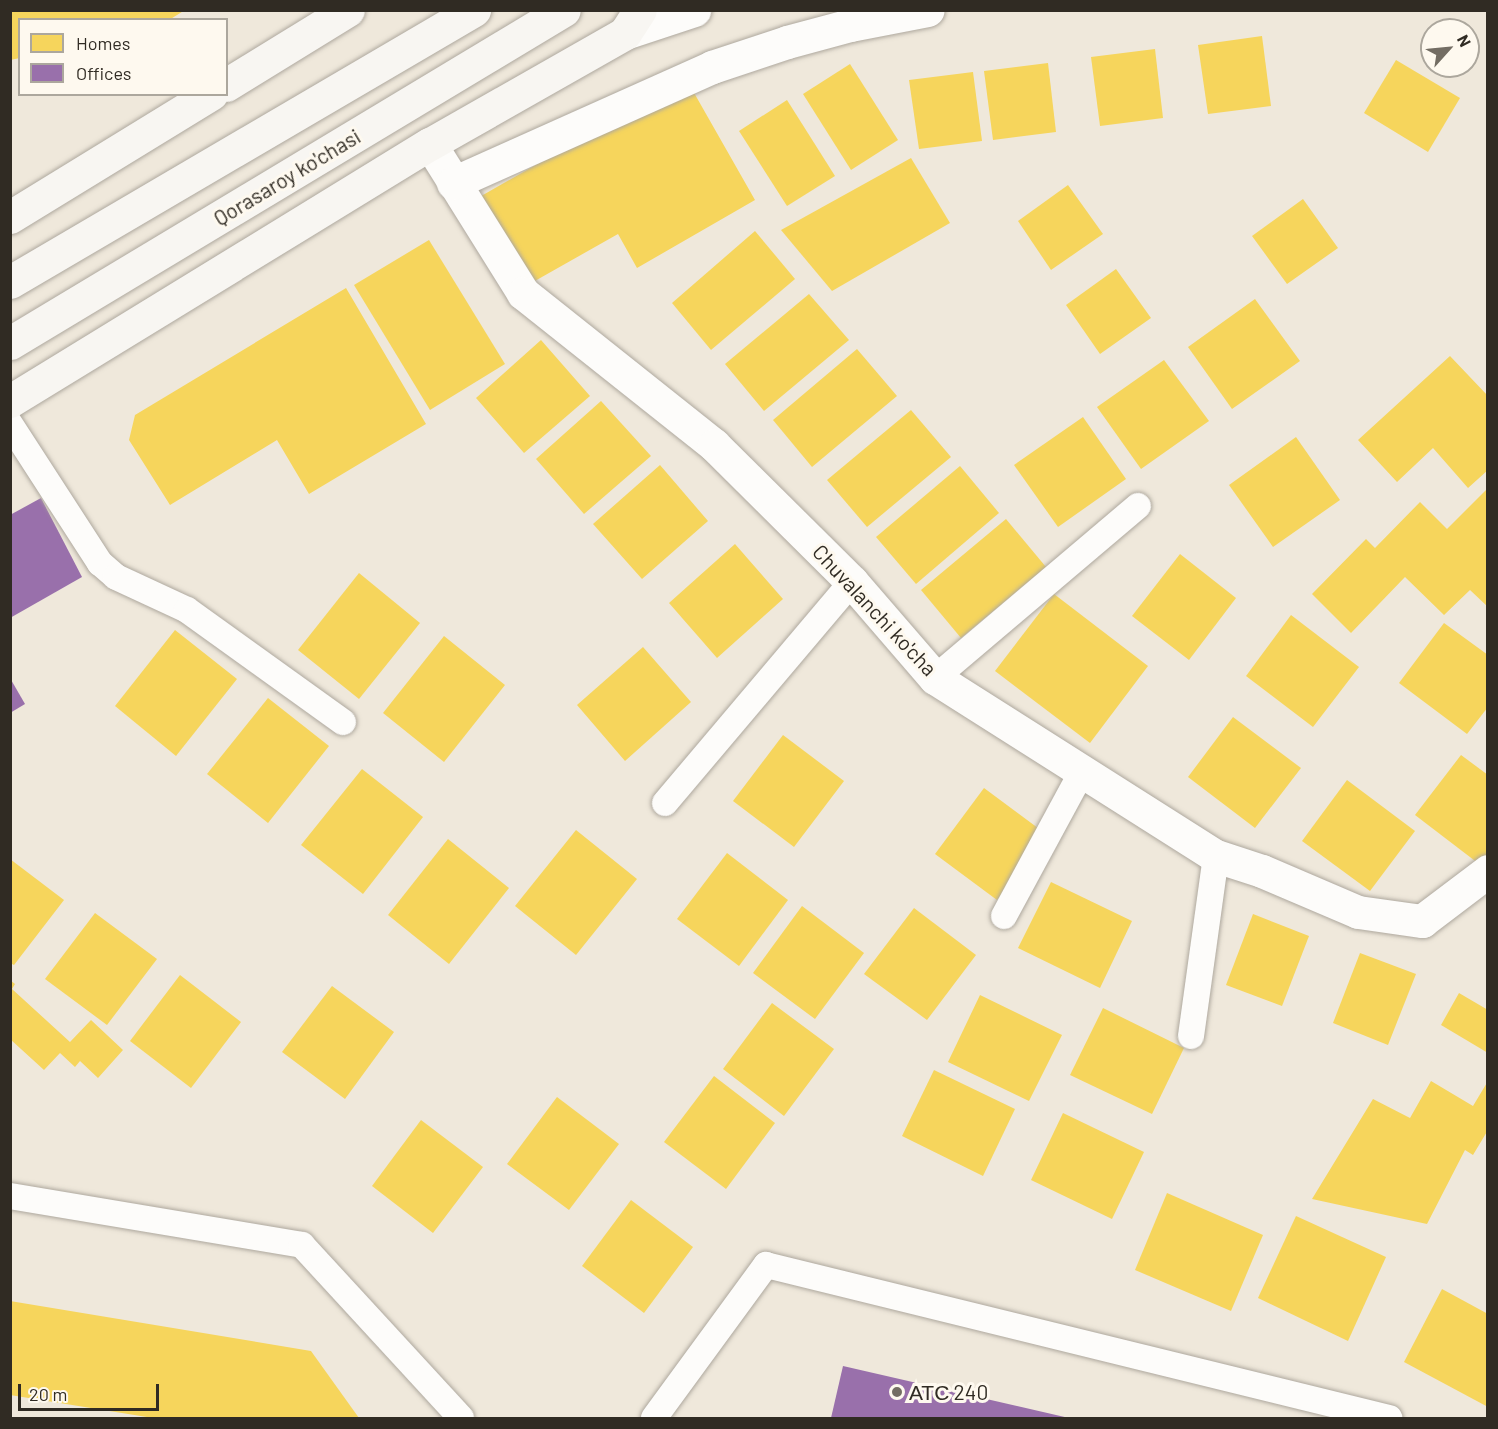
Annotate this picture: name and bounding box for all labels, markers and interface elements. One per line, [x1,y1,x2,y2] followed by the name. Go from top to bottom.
[18,18,228,96] legend
[1420,18,1480,78] north arrow
[1454,31,1476,50] text: N
[76,32,130,54] text: Homes
[76,62,132,84] text: Offices
[209,123,365,231] street label: Qorasaroy ko'chasi
[808,539,942,681] street label: Chuvalanchi ko'cha
[21,1372,162,1410] scale bar
[909,1379,988,1405] place label: АТС 240
[29,1383,67,1405] text: 20 m
[890,1385,904,1399] marker: АТС 240

